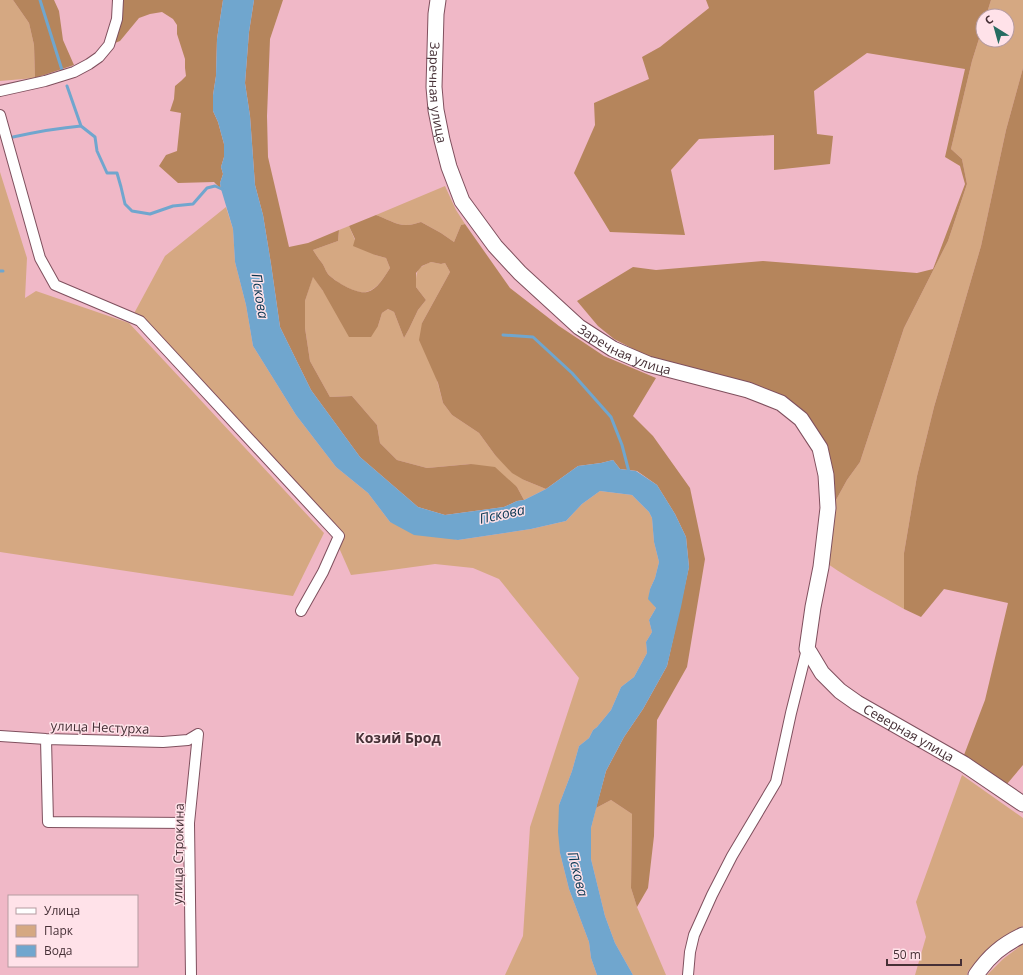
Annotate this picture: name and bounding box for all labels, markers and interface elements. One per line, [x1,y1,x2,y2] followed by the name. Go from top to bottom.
[975,8,1015,48] north arrow
[981,12,996,28] text: С
[425,42,451,145] street label: Заречная улица
[248,272,273,320] water label: Пскова
[574,320,673,379] street label: Заречная улица
[477,499,526,528] water label: Пскова
[860,699,958,766] street label: Северная улица
[50,716,150,738] street label: улица Нестурха
[355,728,441,747] district label: Козий Брод
[168,803,188,905] street label: улица Строкина
[564,849,593,899] water label: Пскова
[8,895,138,967] legend
[44,902,80,919] text: Улица
[44,922,74,939] text: Парк
[887,941,961,967] scale bar
[44,942,73,959] text: Вода
[893,946,921,963] text: 50 m

